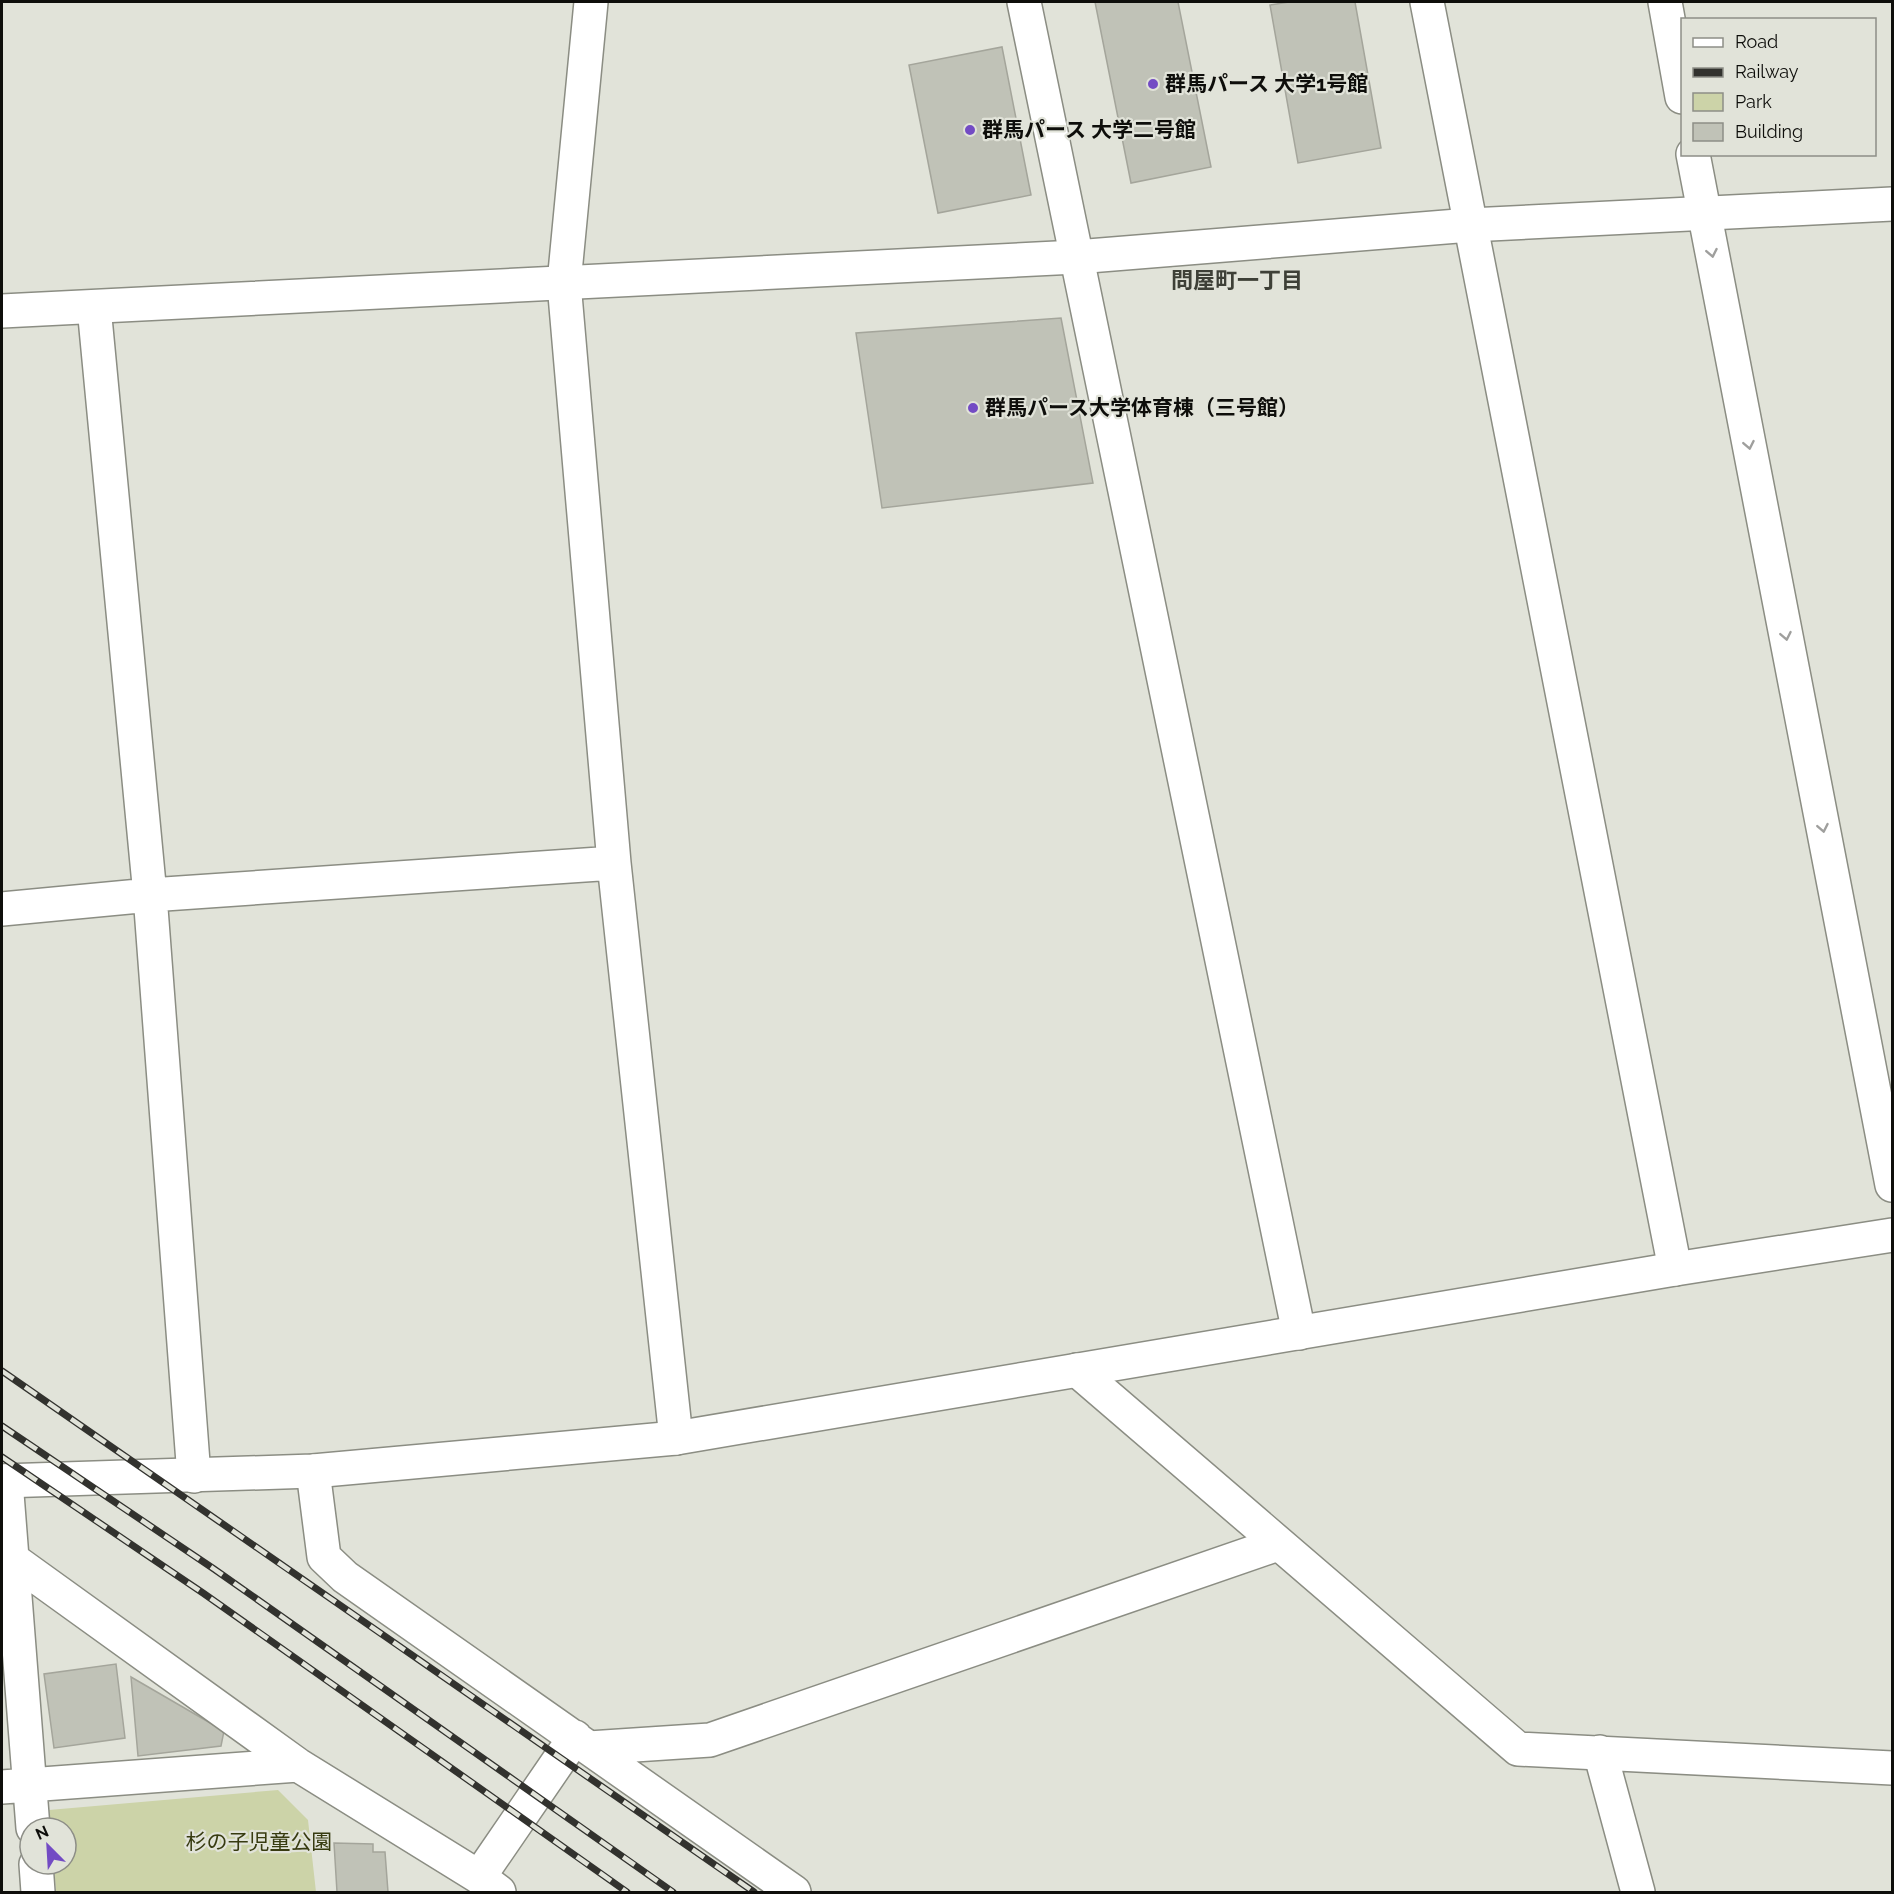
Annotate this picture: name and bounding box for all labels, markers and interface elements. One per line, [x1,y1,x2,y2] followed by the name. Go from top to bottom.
[1681,18,1876,156] legend
[1735,31,1778,52] text: Road
[1735,61,1799,82] text: Railway
[1165,71,1368,96] place label: 群馬パース 大学1号館
[1146,77,1160,91] marker: 群馬パース 大学1号館
[1735,91,1772,112] text: Park
[982,117,1196,142] place label: 群馬パース 大学二号館
[1735,121,1803,142] text: Building
[963,123,977,137] marker: 群馬パース 大学二号館
[1705,248,1718,258] one-way arrow
[1171,267,1303,293] district label: 問屋町一丁目
[985,395,1299,420] place label: 群馬パース大学体育棟（三号館）
[966,401,980,415] marker: 群馬パース大学体育棟（三号館）
[1742,439,1755,449] one-way arrow
[1779,631,1792,641] one-way arrow
[1816,822,1829,832] one-way arrow
[18,1816,78,1876] north arrow
[33,1822,52,1844] text: N
[186,1829,333,1854] park label: 杉の子児童公園

